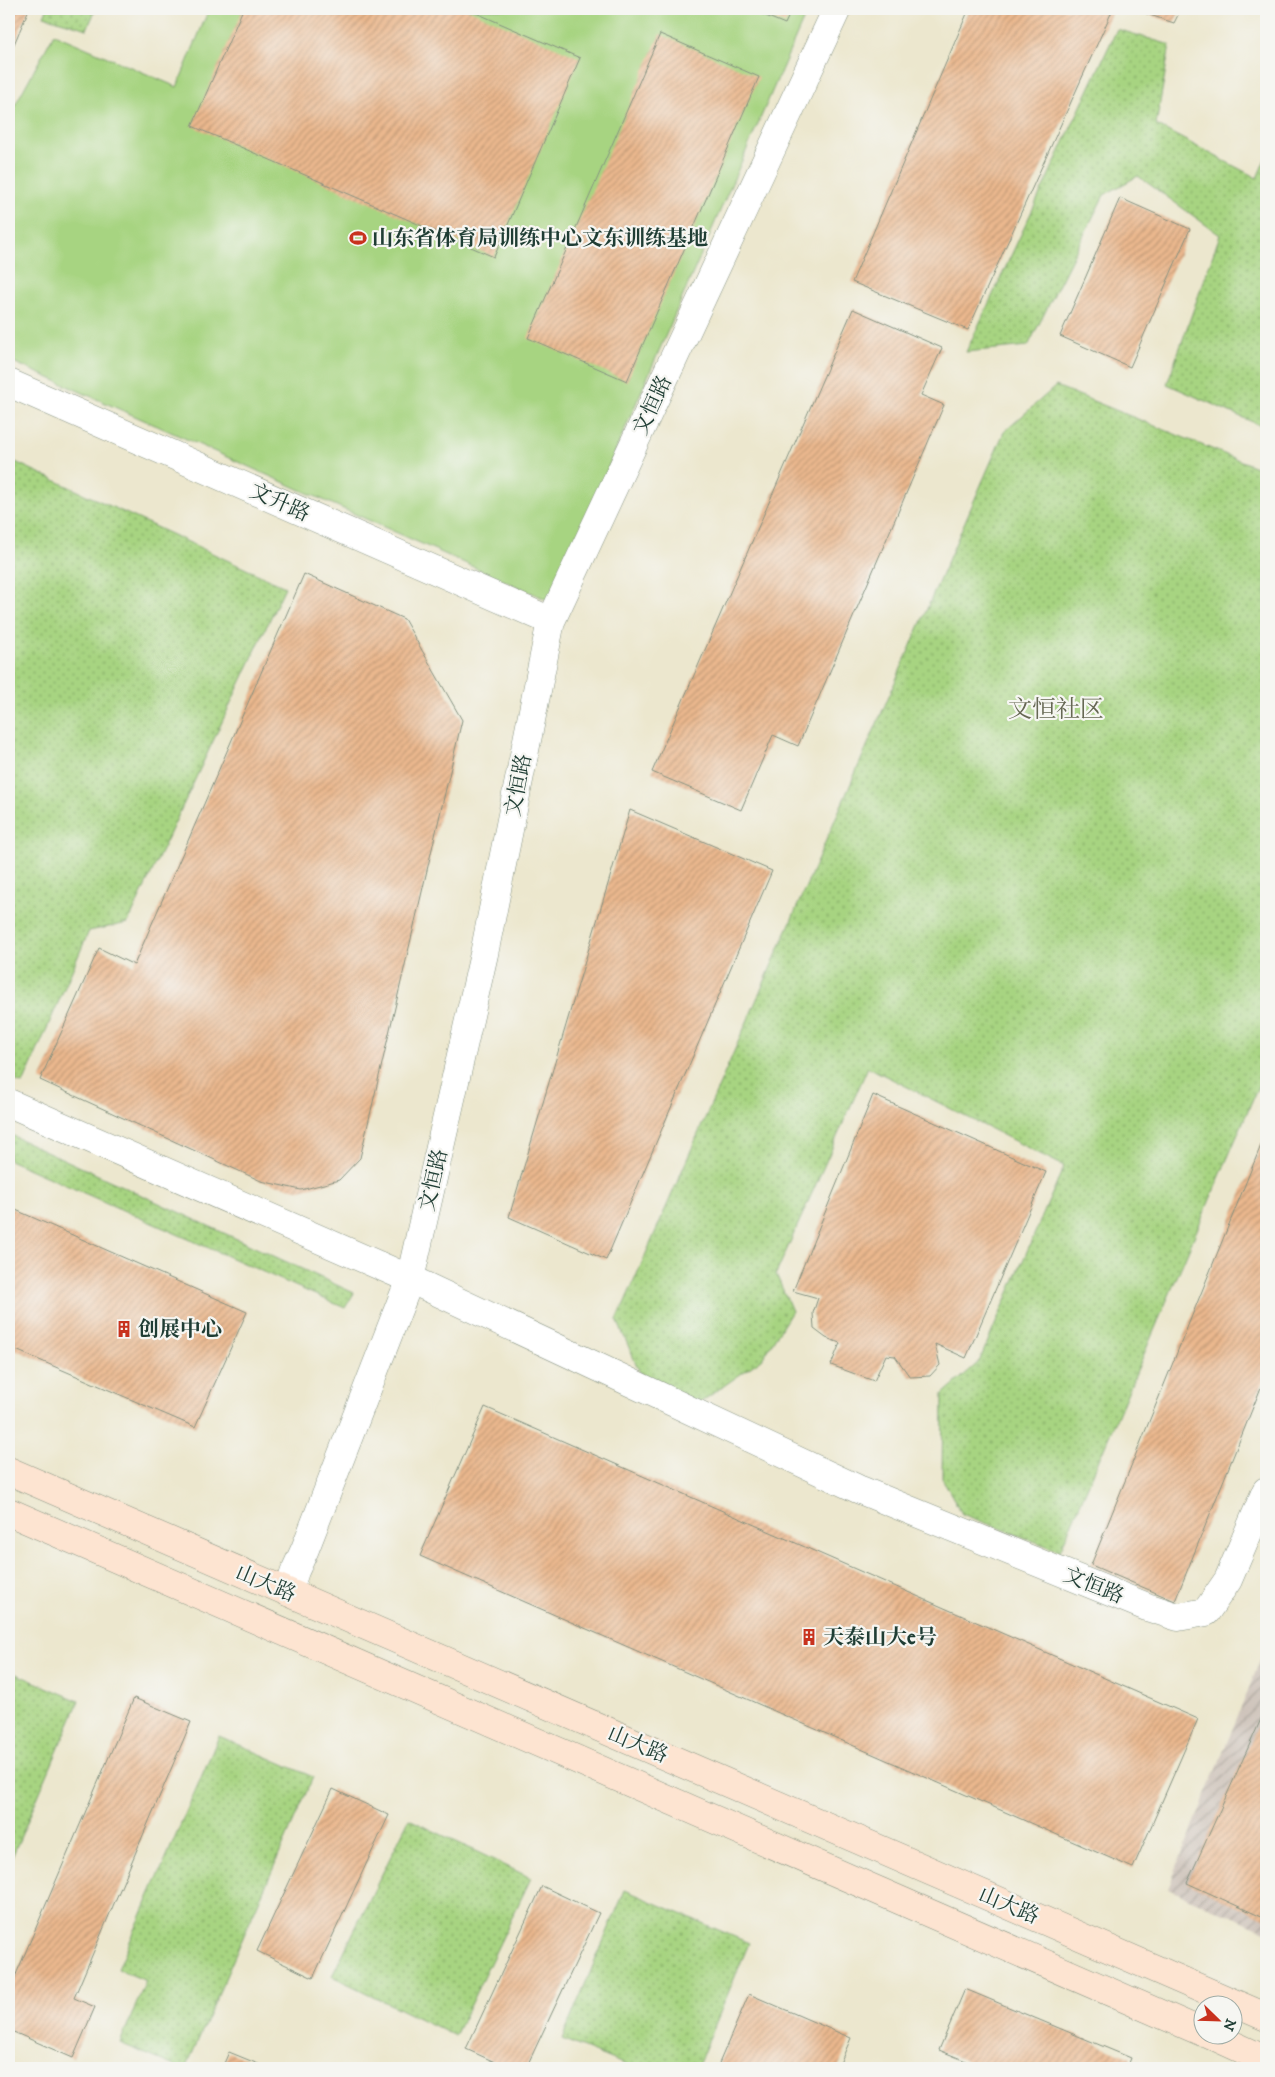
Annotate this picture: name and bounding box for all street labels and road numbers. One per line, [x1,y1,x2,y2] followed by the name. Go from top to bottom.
[628,371,678,439] street label: 文恒路
[246,478,314,528] street label: 文升路
[500,752,538,819] street label: 文恒路
[414,1147,454,1214] street label: 文恒路
[232,1560,300,1608] street label: 山大路
[1060,1562,1128,1610] street label: 文恒路
[604,1721,672,1769] street label: 山大路
[975,1882,1043,1930] street label: 山大路

